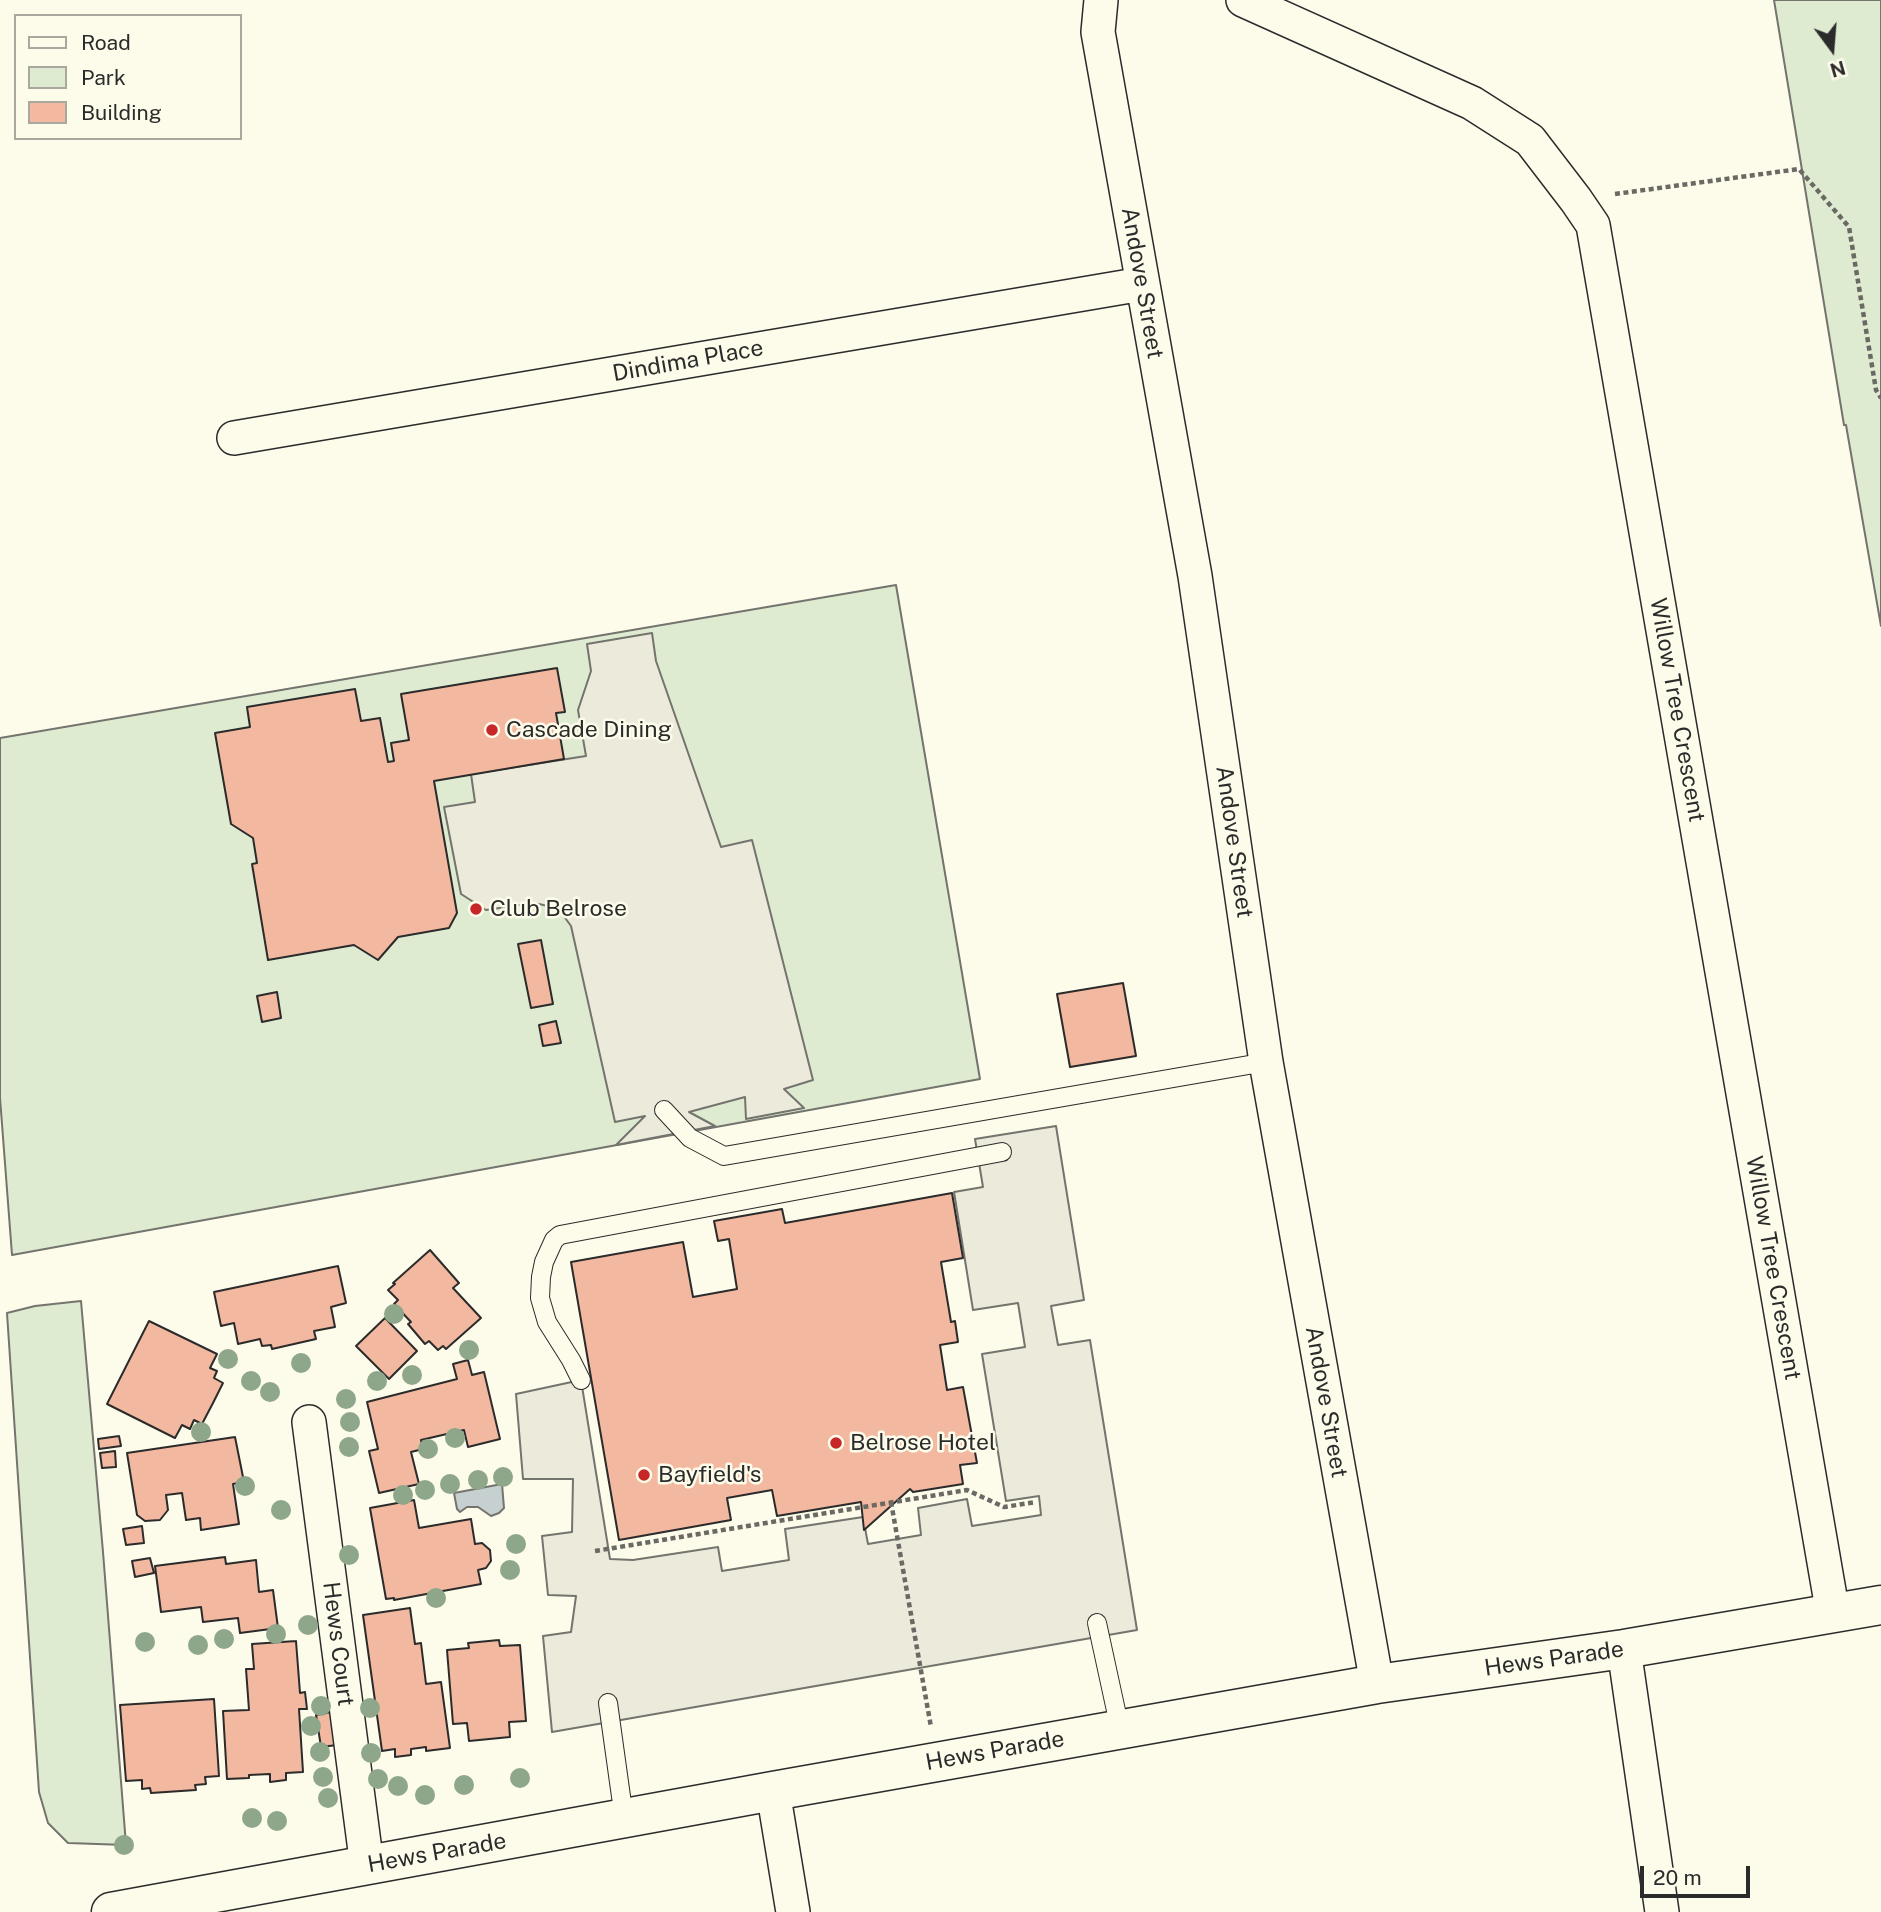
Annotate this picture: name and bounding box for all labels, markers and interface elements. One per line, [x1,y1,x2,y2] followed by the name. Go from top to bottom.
[14,14,242,140] legend
[1797,14,1867,84] north arrow
[81,30,131,55] text: Road
[1828,57,1848,82] text: N
[81,65,126,90] text: Park
[81,100,162,125] text: Building
[1115,205,1169,361] street label: Andove Street
[610,334,766,388] street label: Dindima Place
[1644,596,1710,824] street label: Willow Tree Crescent
[506,716,672,744] place label: Cascade Dining
[484,722,500,738] marker: Cascade Dining
[1210,764,1258,920] street label: Andove Street
[490,895,627,923] place label: Club Belrose
[468,901,484,917] marker: Club Belrose
[1740,1154,1806,1382] street label: Willow Tree Crescent
[1299,1324,1353,1480] street label: Andove Street
[850,1429,996,1457] place label: Belrose Hotel
[828,1435,844,1451] marker: Belrose Hotel
[658,1461,761,1489] place label: Bayfield's
[636,1467,652,1483] marker: Bayfield's
[317,1580,359,1708] street label: Hews Court
[1483,1636,1625,1682] street label: Hews Parade
[923,1725,1067,1777] street label: Hews Parade
[365,1827,509,1879] street label: Hews Parade
[1643,1853,1753,1897] scale bar
[1653,1865,1702,1890] text: 20 m

